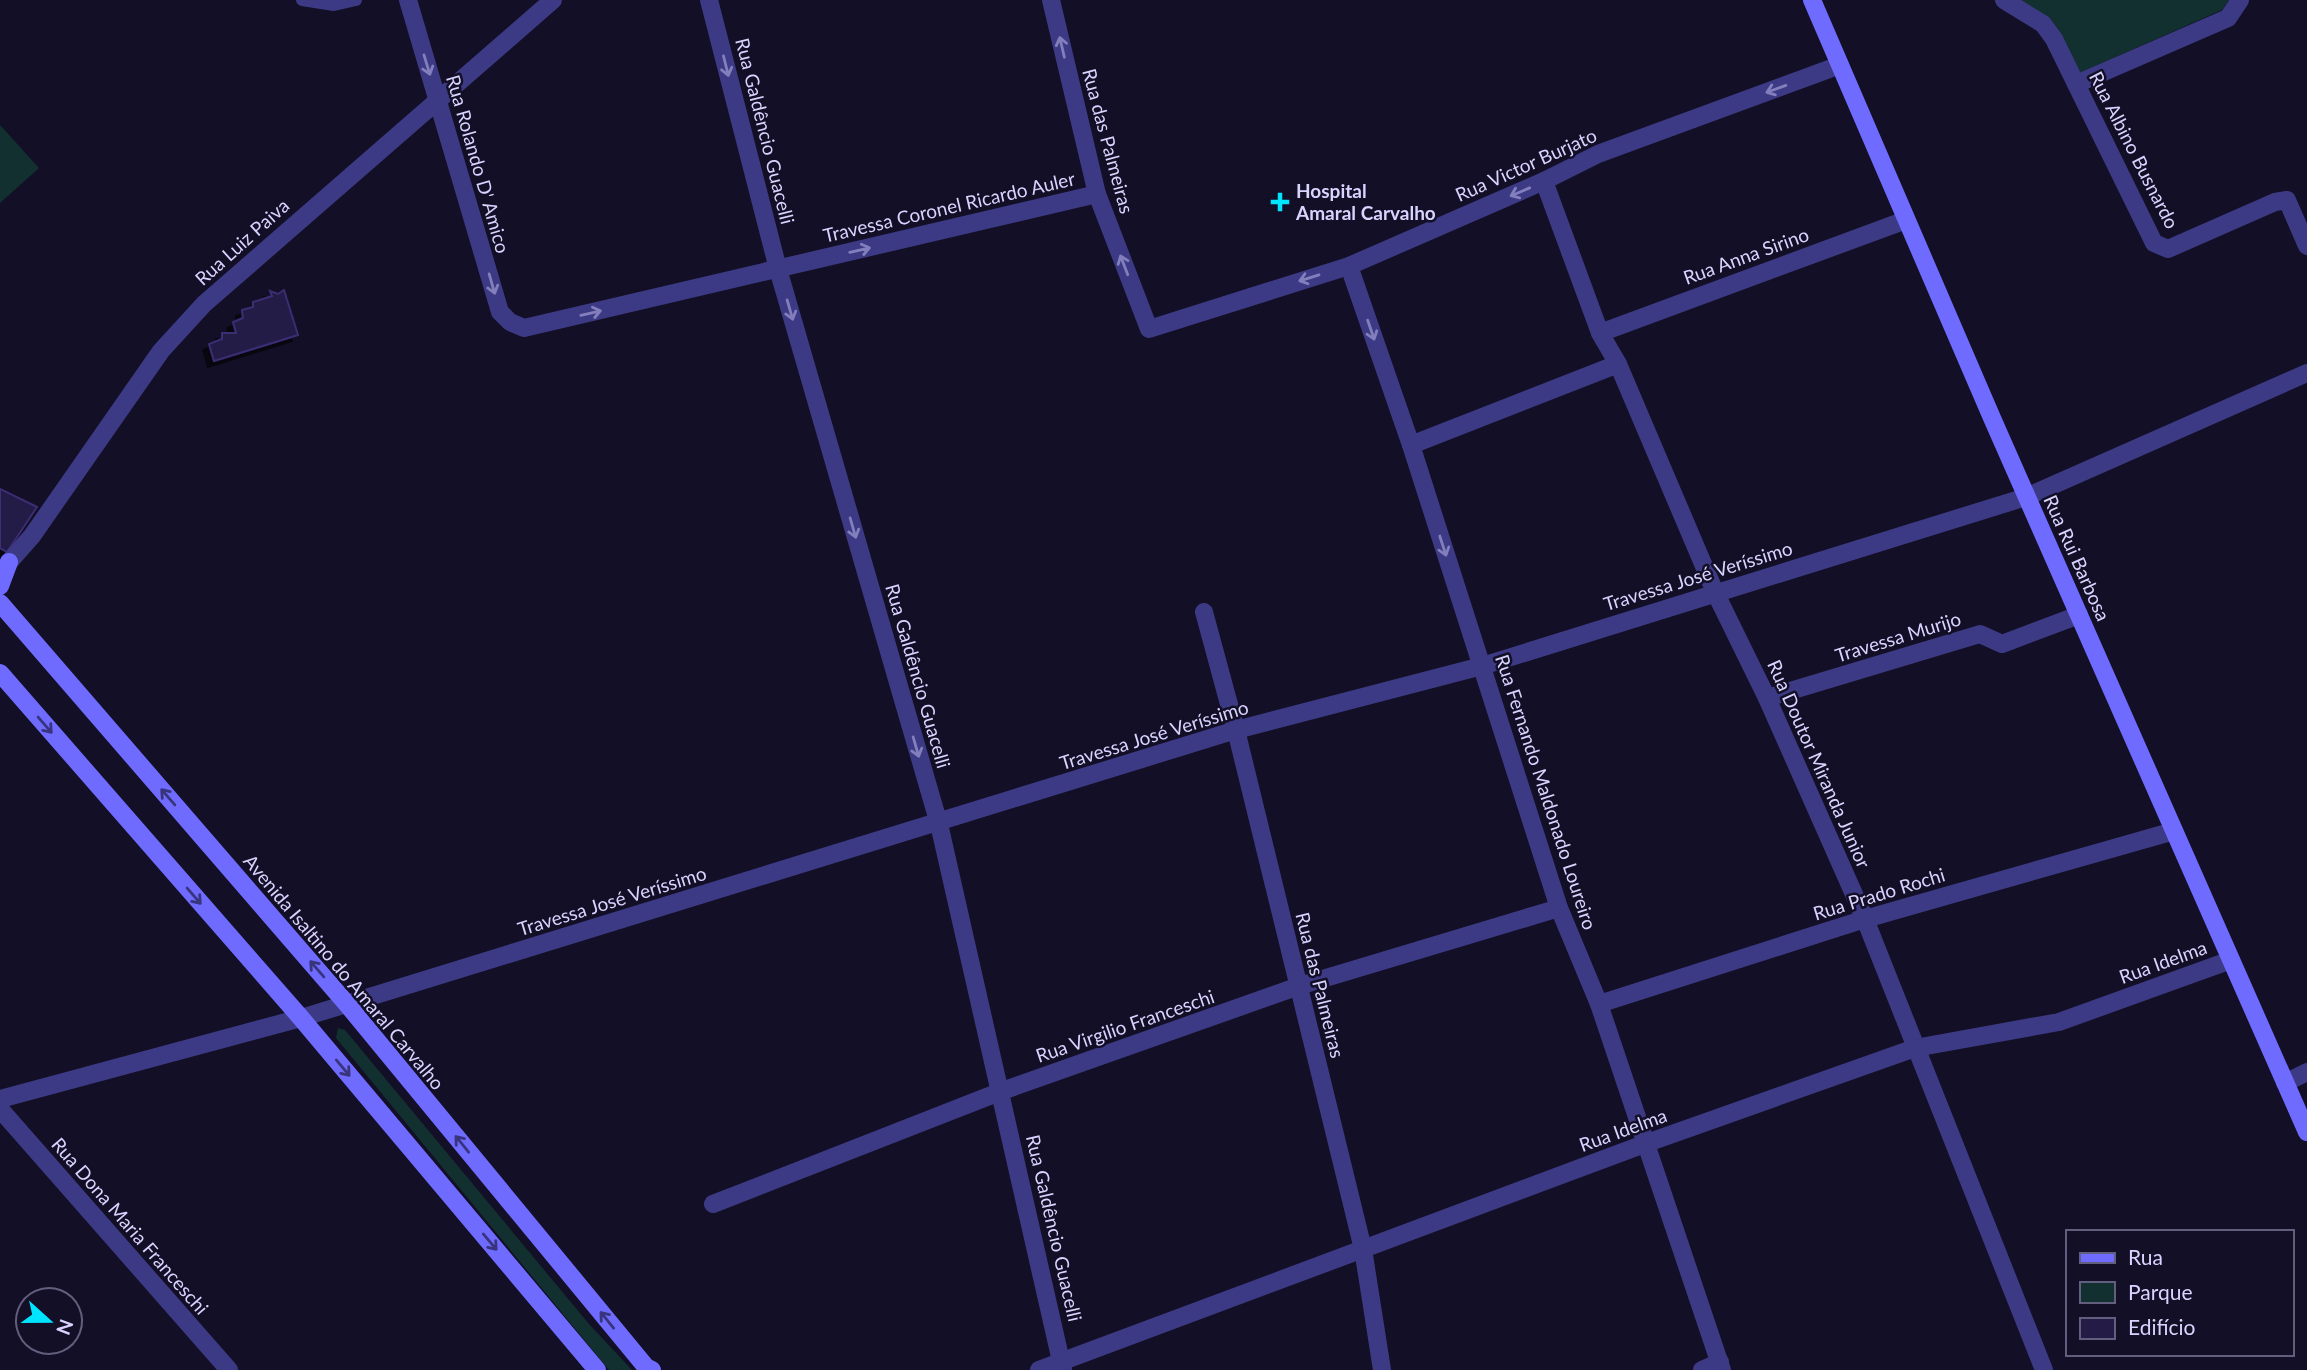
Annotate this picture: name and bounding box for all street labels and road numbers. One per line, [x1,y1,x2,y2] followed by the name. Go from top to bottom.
[731,35,800,226] street label: Rua Galdêncio Guacelli
[1078,66,1139,216] street label: Rua das Palmeiras
[2085,67,2184,232] street label: Rua Albino Busnardo
[442,72,515,256] street label: Rua Rolando D' Amico
[1452,123,1600,206] street label: Rua Victor Burjato
[821,166,1077,247] street label: Travessa Coronel Ricardo Auler
[190,193,293,290] street label: Rua Luiz Paiva
[1680,222,1812,289] street label: Rua Anna Sirino
[2039,491,2116,624] street label: Rua Rui Barbosa
[1601,536,1795,615] street label: Travessa José Veríssimo
[881,581,956,771] street label: Rua Galdêncio Guacelli
[1832,606,1964,667] street label: Travessa Murijo
[1491,651,1602,932] street label: Rua Fernando Maldonado Loureiro
[1763,656,1876,872] street label: Rua Doutor Miranda Junior
[1057,695,1251,774] street label: Travessa José Veríssimo
[239,849,450,1094] street label: Avenida Isaltino do Amaral Carvalho
[515,861,709,940] street label: Travessa José Veríssimo
[1810,863,1947,924] street label: Rua Prado Rochi
[1291,910,1350,1060] street label: Rua das Palmeiras
[2116,935,2210,988] street label: Rua Idelma
[1033,984,1217,1067] street label: Rua Virgilio Franceschi
[1576,1103,1670,1156] street label: Rua Idelma
[47,1132,214,1319] street label: Rua Dona Maria Franceschi
[1022,1132,1087,1323] street label: Rua Galdêncio Guacelli

